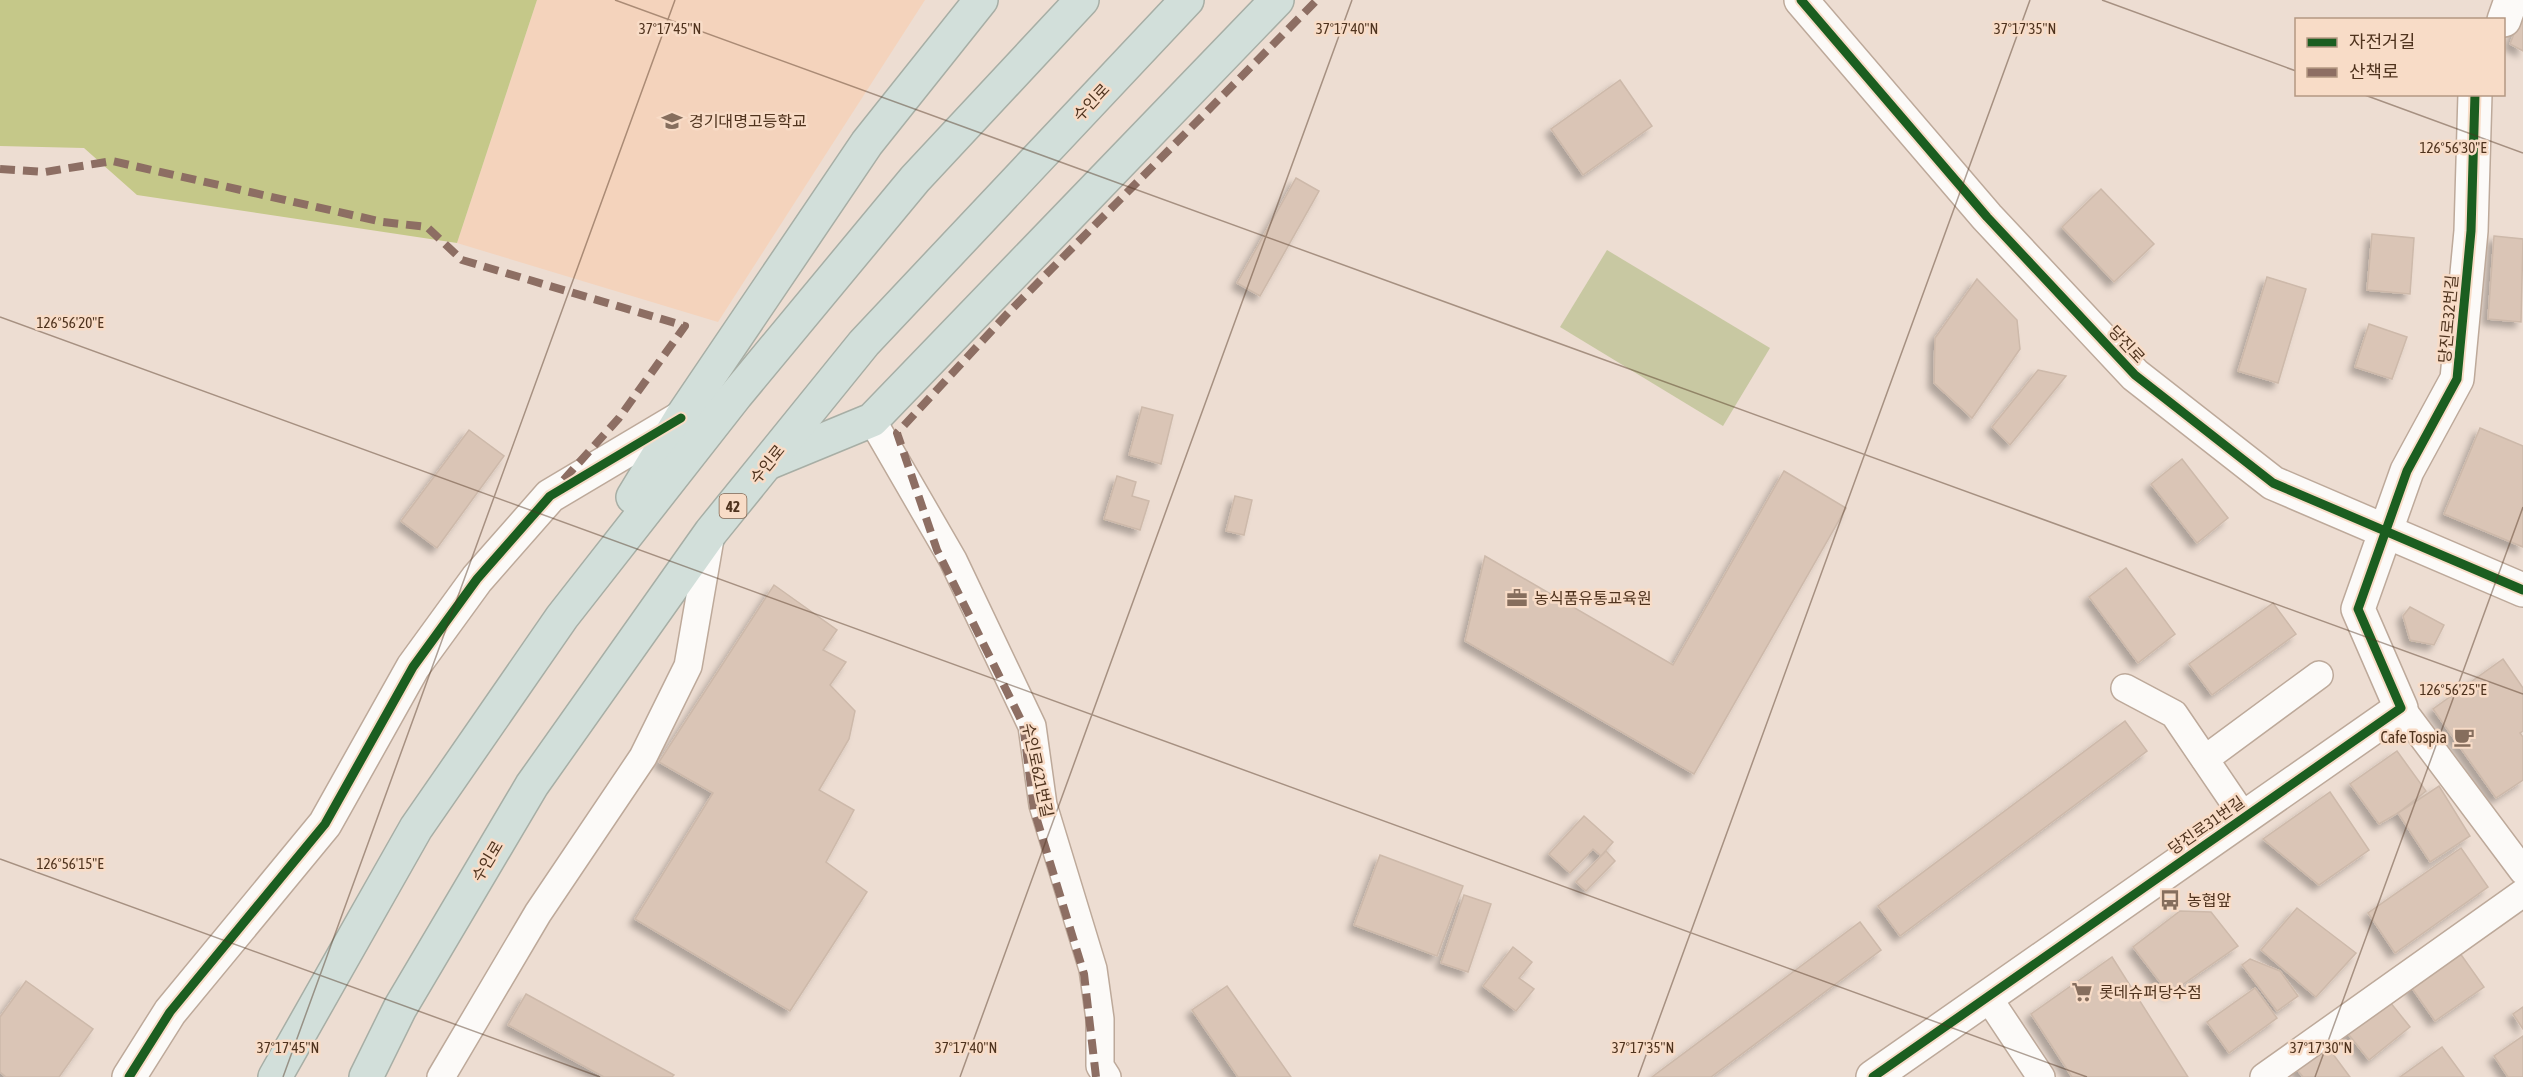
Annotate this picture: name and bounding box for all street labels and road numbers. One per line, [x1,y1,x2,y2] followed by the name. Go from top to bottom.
[1069,80,1113,124] street label: 수인로
[2435,274,2461,364] street label: 당진로32번길
[2105,322,2149,366] street label: 당진로
[746,441,788,487] street label: 수인로
[720,494,746,518] road number: 42
[1019,721,1057,819] street label: 수인로621번길
[2165,792,2247,858] street label: 당진로31번길
[468,837,506,885] street label: 수인로

